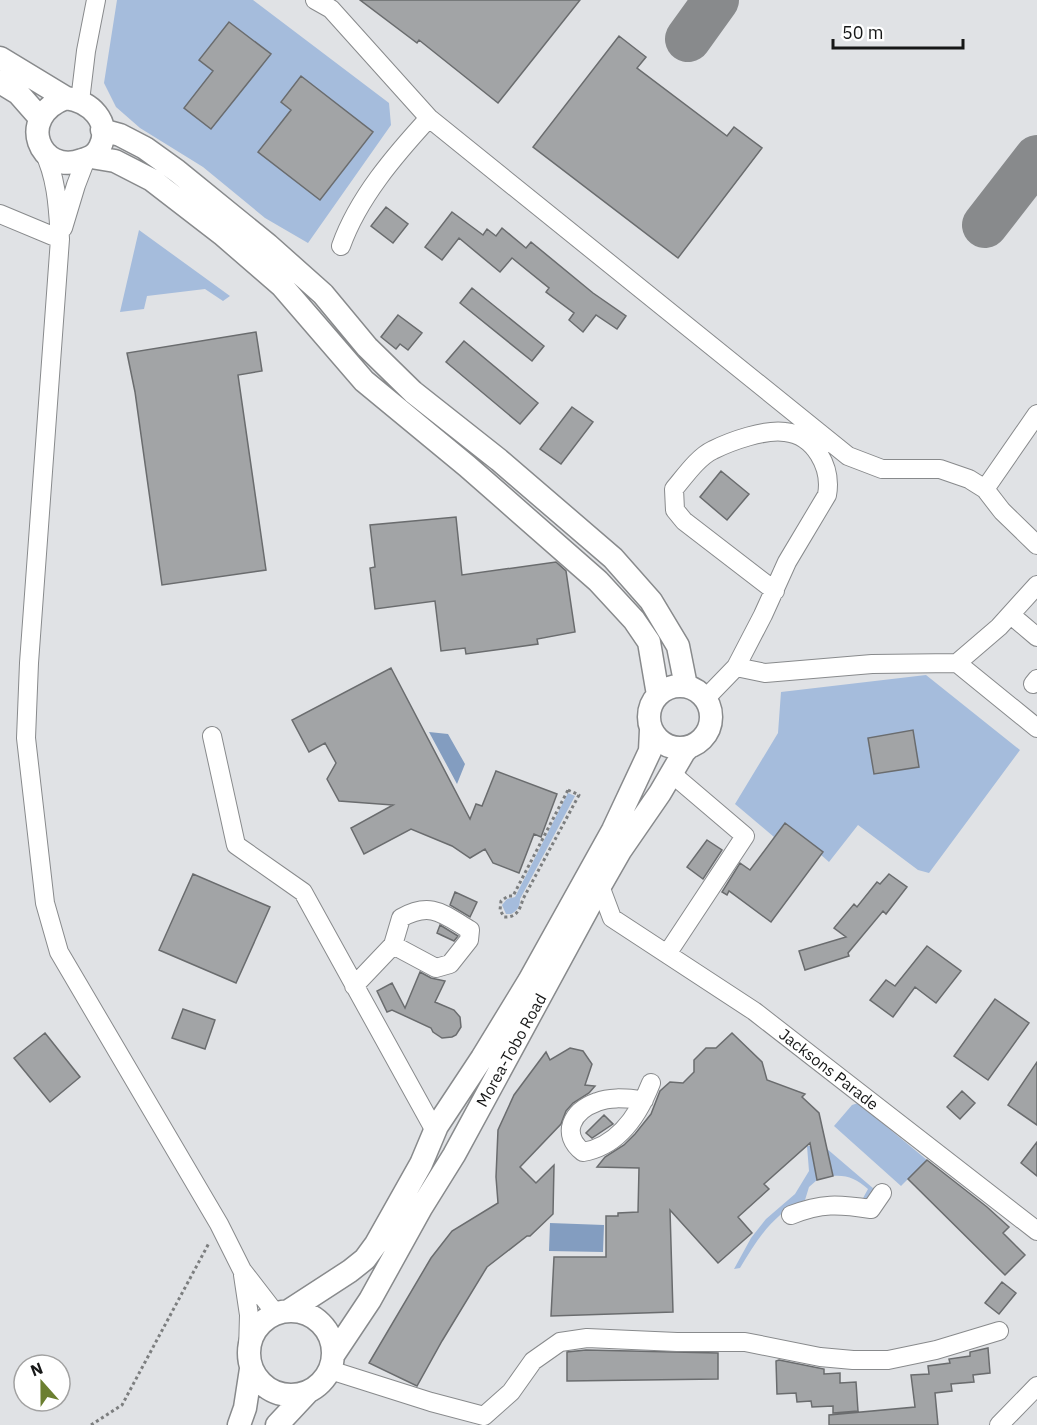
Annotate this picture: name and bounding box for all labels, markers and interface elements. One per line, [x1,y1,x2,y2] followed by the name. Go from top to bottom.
[833,12,964,50] scale bar
[842,21,884,44] text: 50 m
[472,990,550,1110] street label: Morea-Tobo Road
[775,1024,883,1114] street label: Jacksons Parade
[12,1353,72,1413] north arrow
[28,1358,46,1380] text: N

